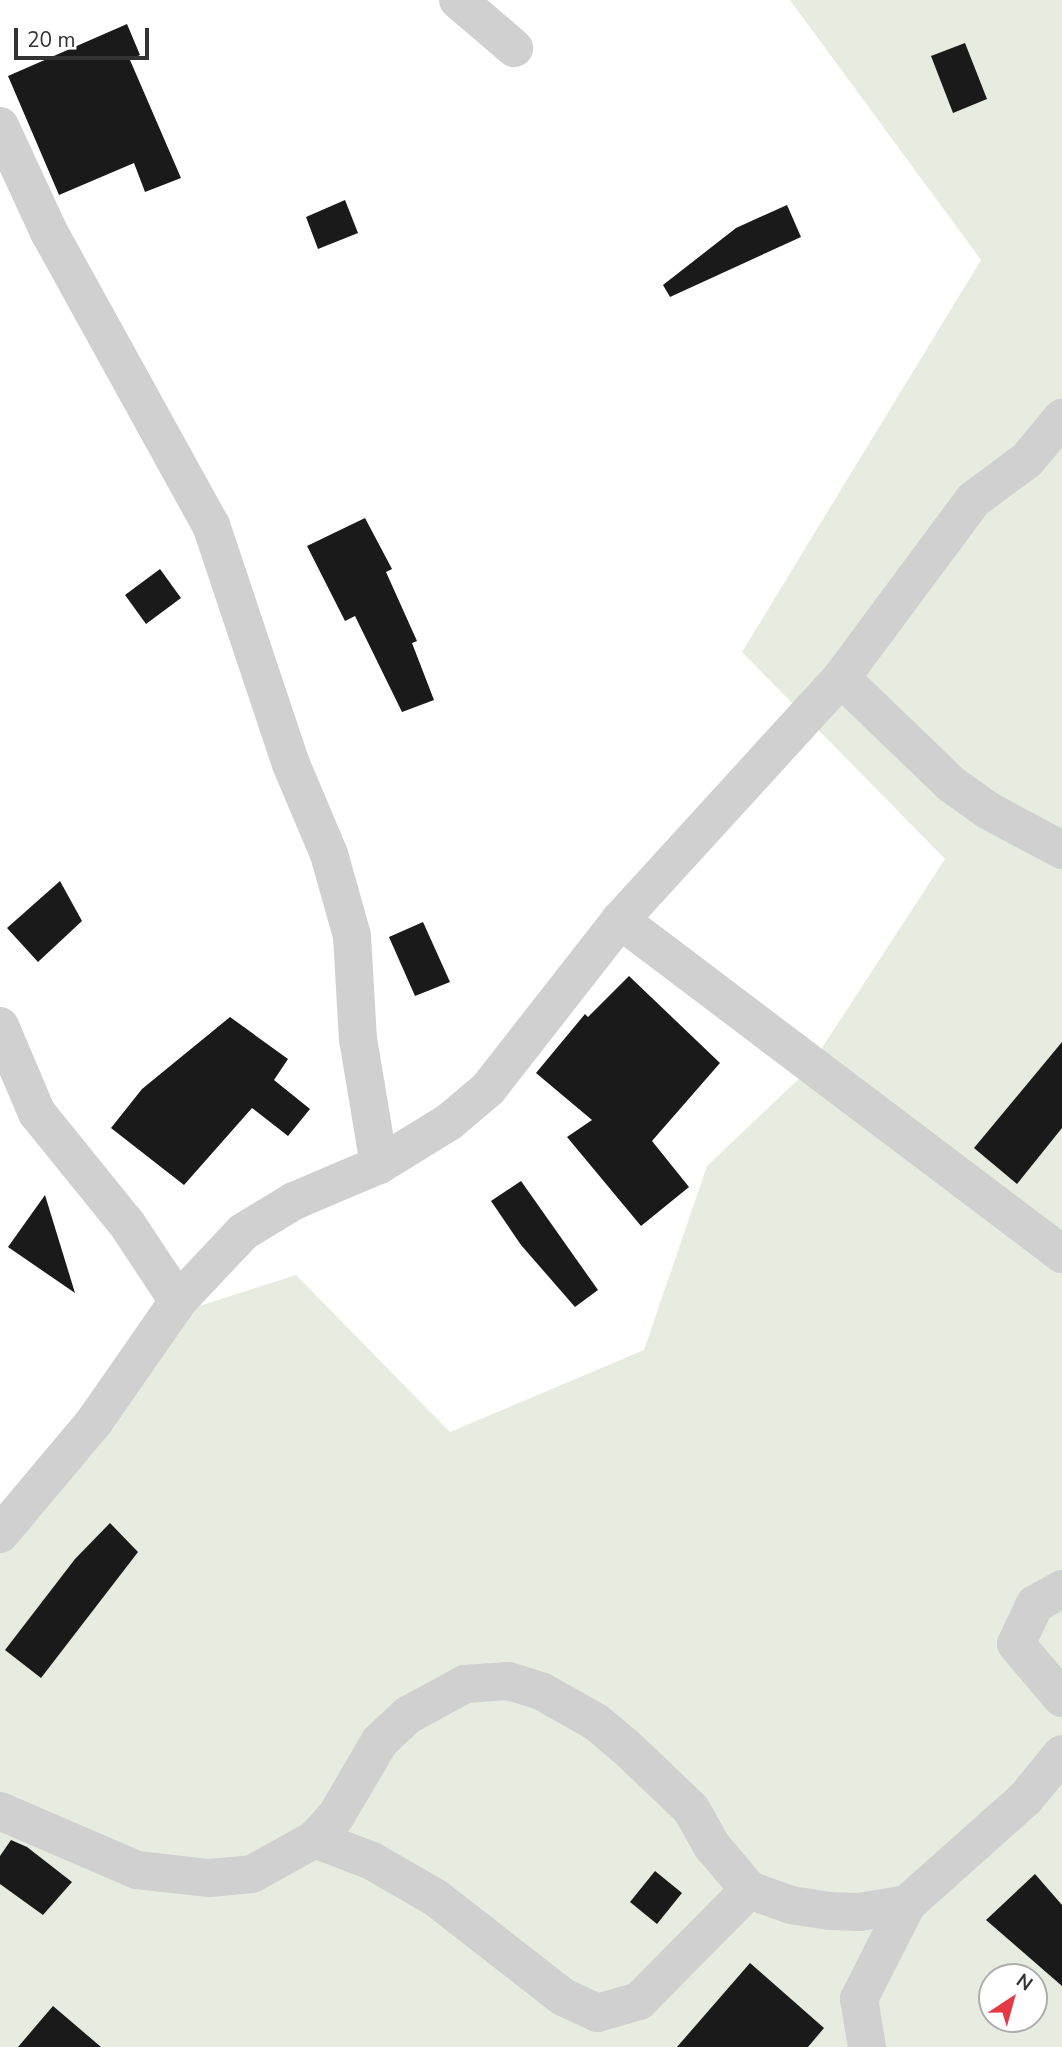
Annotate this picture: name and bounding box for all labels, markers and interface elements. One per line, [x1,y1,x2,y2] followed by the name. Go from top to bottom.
[18,14,152,58] scale bar
[27,26,76,54] text: 20 m
[978,1963,1048,2033] north arrow
[1011,1968,1038,1997] text: N

